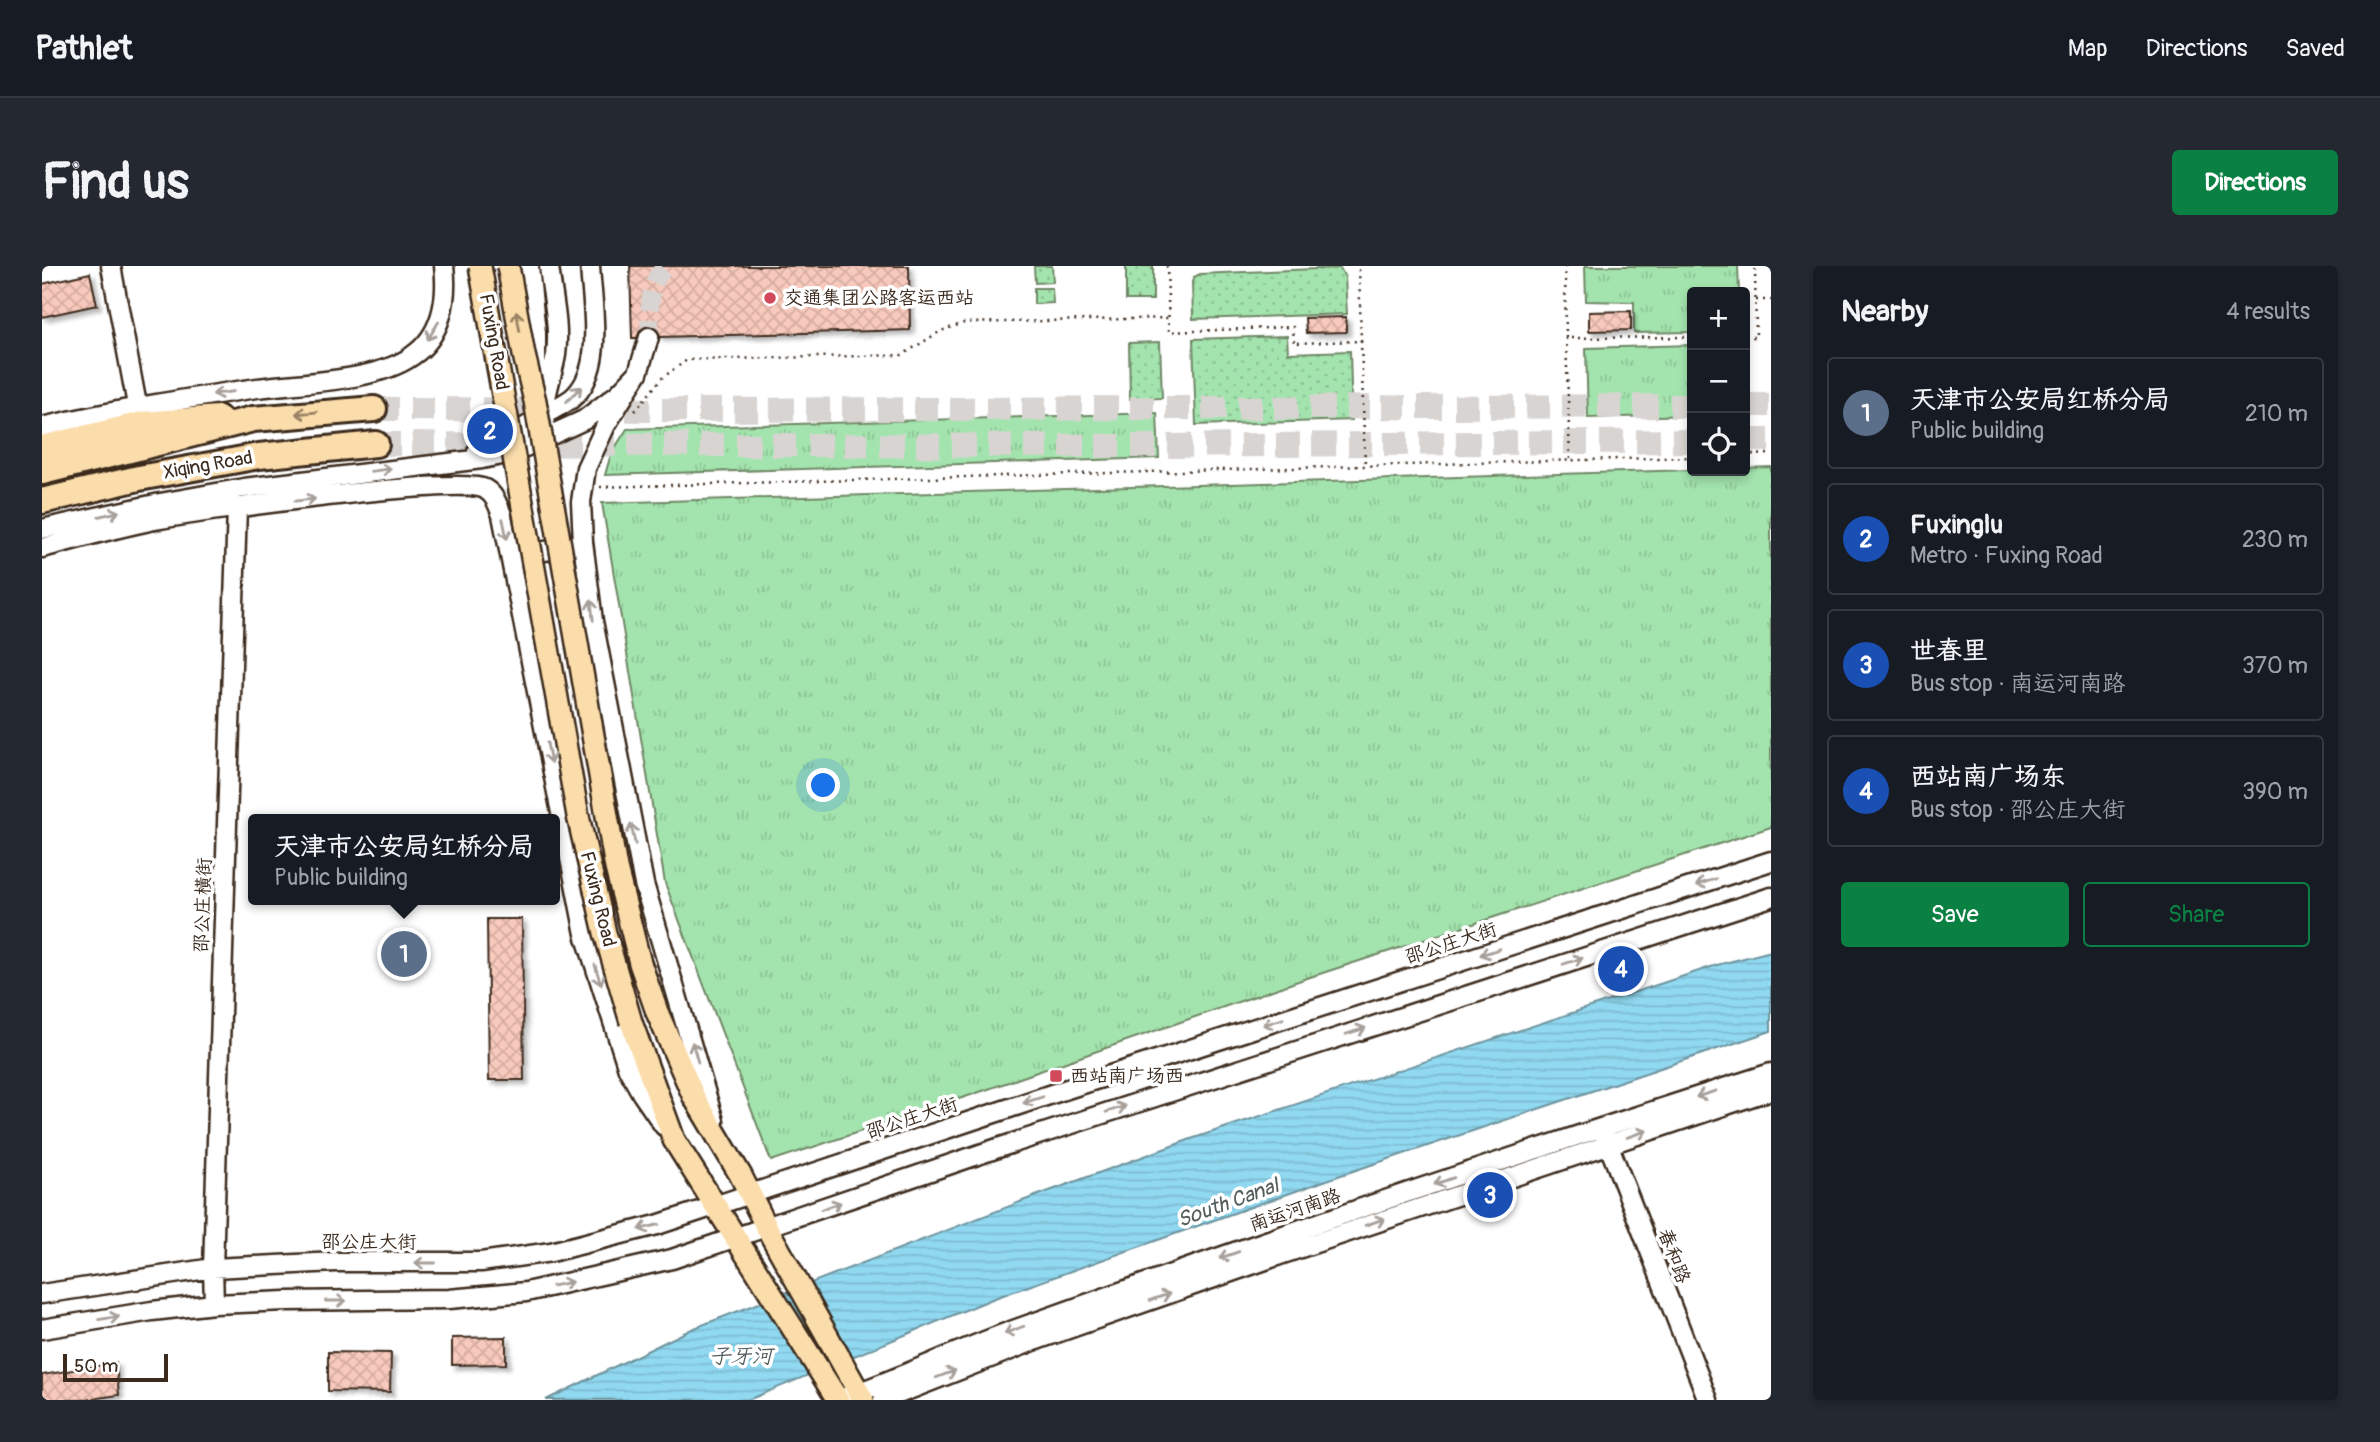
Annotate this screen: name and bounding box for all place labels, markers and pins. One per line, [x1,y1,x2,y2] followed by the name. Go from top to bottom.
[784,286,974,310] place label: 交通集团公路客运西站
[762,290,778,306] marker: 交通集团公路客运西站
[467,405,513,457] pin: 2
[381,928,427,980] pin: 1
[1598,943,1644,995] pin: 4
[1070,1064,1184,1088] place label: 西站南广场西
[1048,1068,1064,1084] marker: 西站南广场西
[1467,1169,1513,1221] pin: 3

